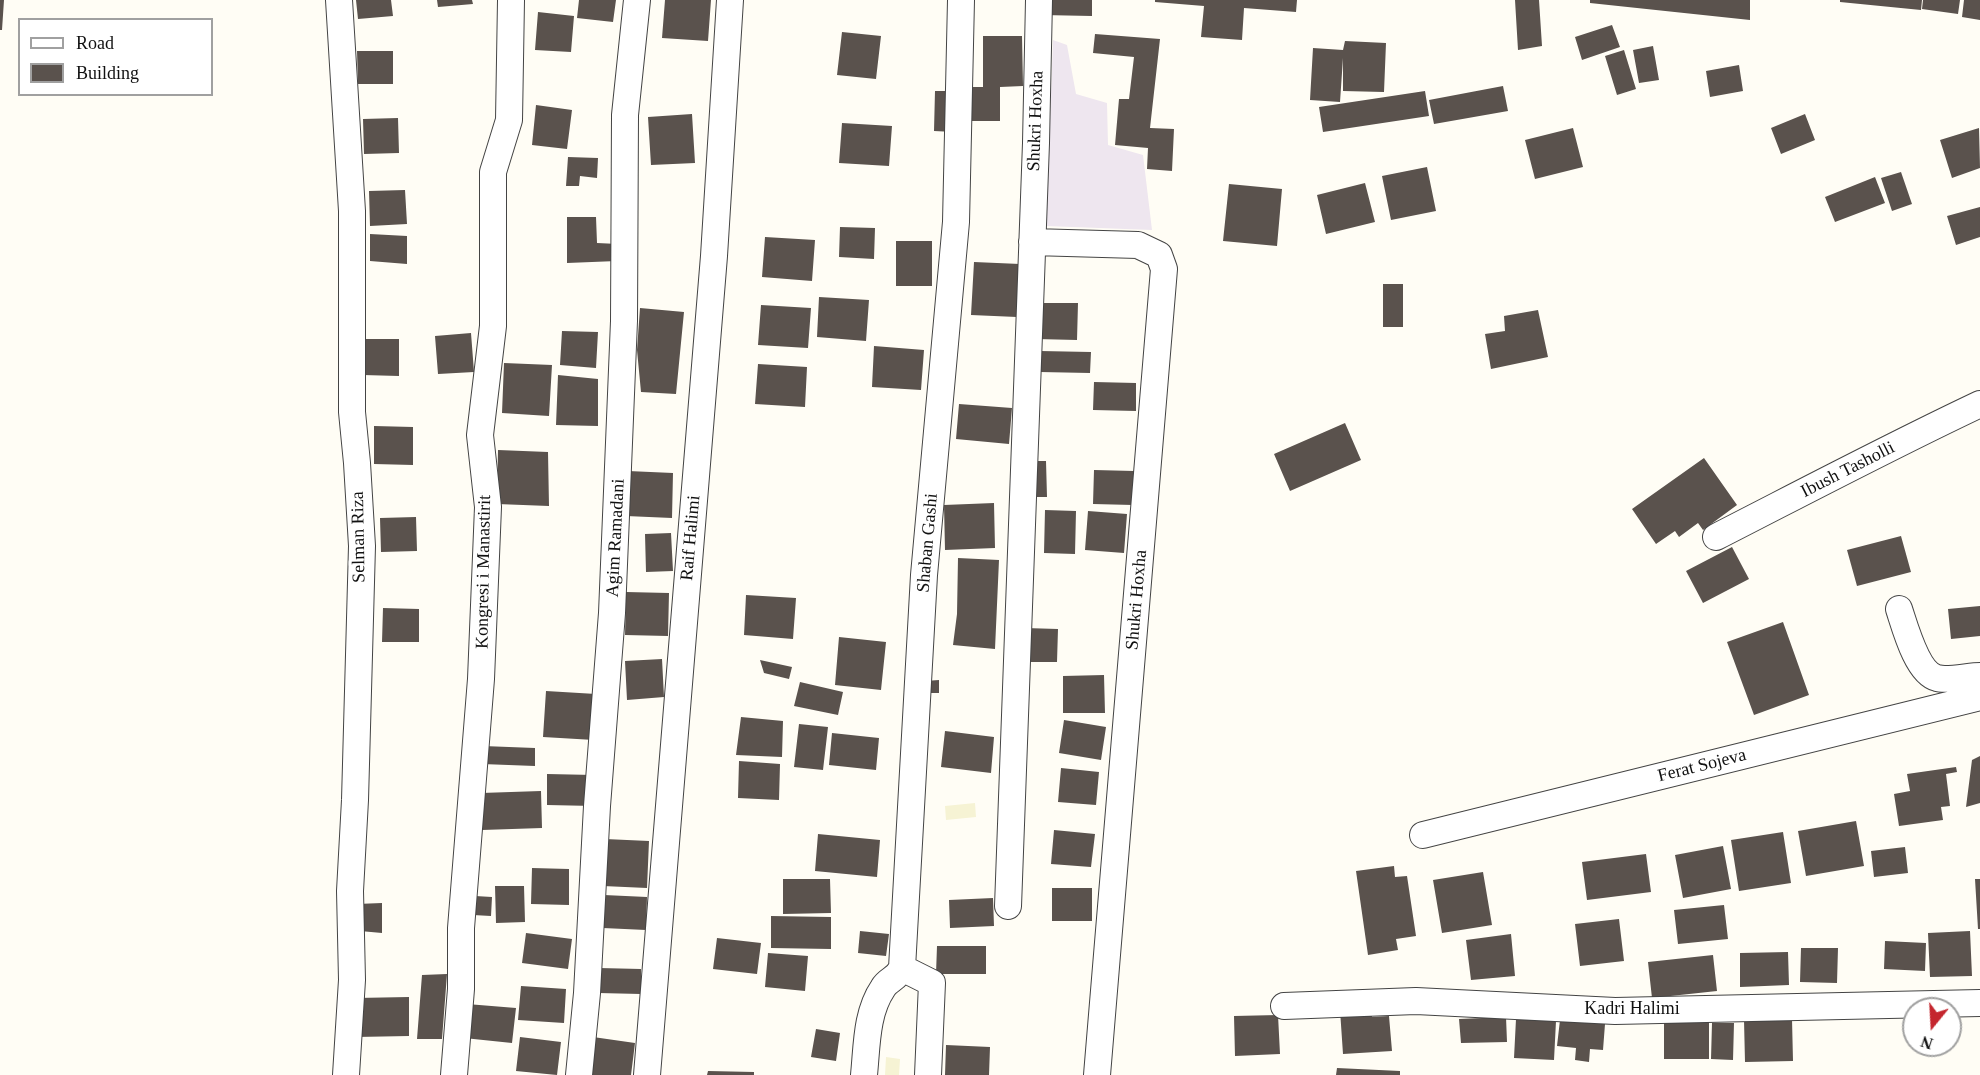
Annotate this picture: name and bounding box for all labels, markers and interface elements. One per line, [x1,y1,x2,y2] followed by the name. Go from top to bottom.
[18,18,213,96] legend
[76,33,114,53] text: Road
[76,63,139,83] text: Building
[1023,70,1049,172] street label: Shukri Hoxha
[1798,437,1898,503] street label: Ibush Tasholli
[602,478,630,598] street label: Agim Ramadani
[347,491,371,583] street label: Selman Riza
[913,493,943,593] street label: Shaban Gashi
[677,494,705,582] street label: Raif Halimi
[472,495,496,649] street label: Kongresi i Manastirit
[1122,549,1152,651] street label: Shukri Hoxha
[1655,745,1749,787] street label: Ferat Sojeva
[1902,997,1962,1057] north arrow
[1584,998,1680,1020] street label: Kadri Halimi
[1919,1033,1935,1053] text: N

